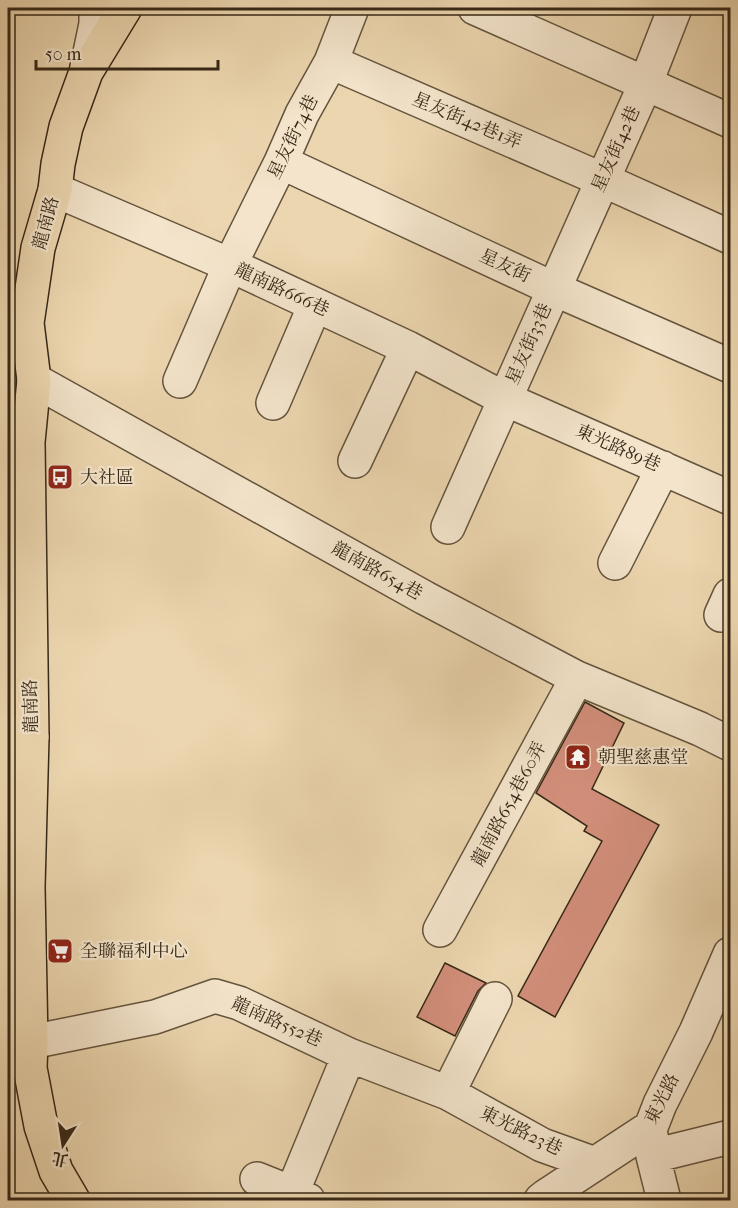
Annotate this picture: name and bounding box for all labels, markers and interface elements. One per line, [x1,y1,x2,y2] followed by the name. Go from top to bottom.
[36,33,218,71] scale bar
[45,44,82,65] text: 50 m
[409,89,525,153] street label: 星友街42巷1弄
[264,92,322,182] street label: 星友街74巷
[588,103,644,195] street label: 星友街42巷
[29,194,63,252] street label: 龍南路
[476,245,534,287] street label: 星友街
[232,259,332,321] street label: 龍南路666巷
[502,300,556,388] street label: 星友街33巷
[572,420,664,476] street label: 東光路89巷
[45,462,75,492] bus stop icon: 大社區
[80,467,134,488] place label: 大社區
[328,538,426,604] street label: 龍南路654巷
[20,679,42,733] street label: 龍南路
[467,738,551,870] street label: 龍南路654巷60弄
[563,742,593,772] temple icon: 朝聖慈惠堂
[598,747,688,768] place label: 朝聖慈惠堂
[45,936,75,966] supermarket icon: 全聯福利中心
[80,941,188,962] place label: 全聯福利中心
[229,993,325,1051] street label: 龍南路552巷
[640,1070,684,1128] street label: 東光路
[477,1102,565,1160] street label: 東光路23巷
[33,1115,93,1175] north arrow
[50,1148,70,1170] text: 北

